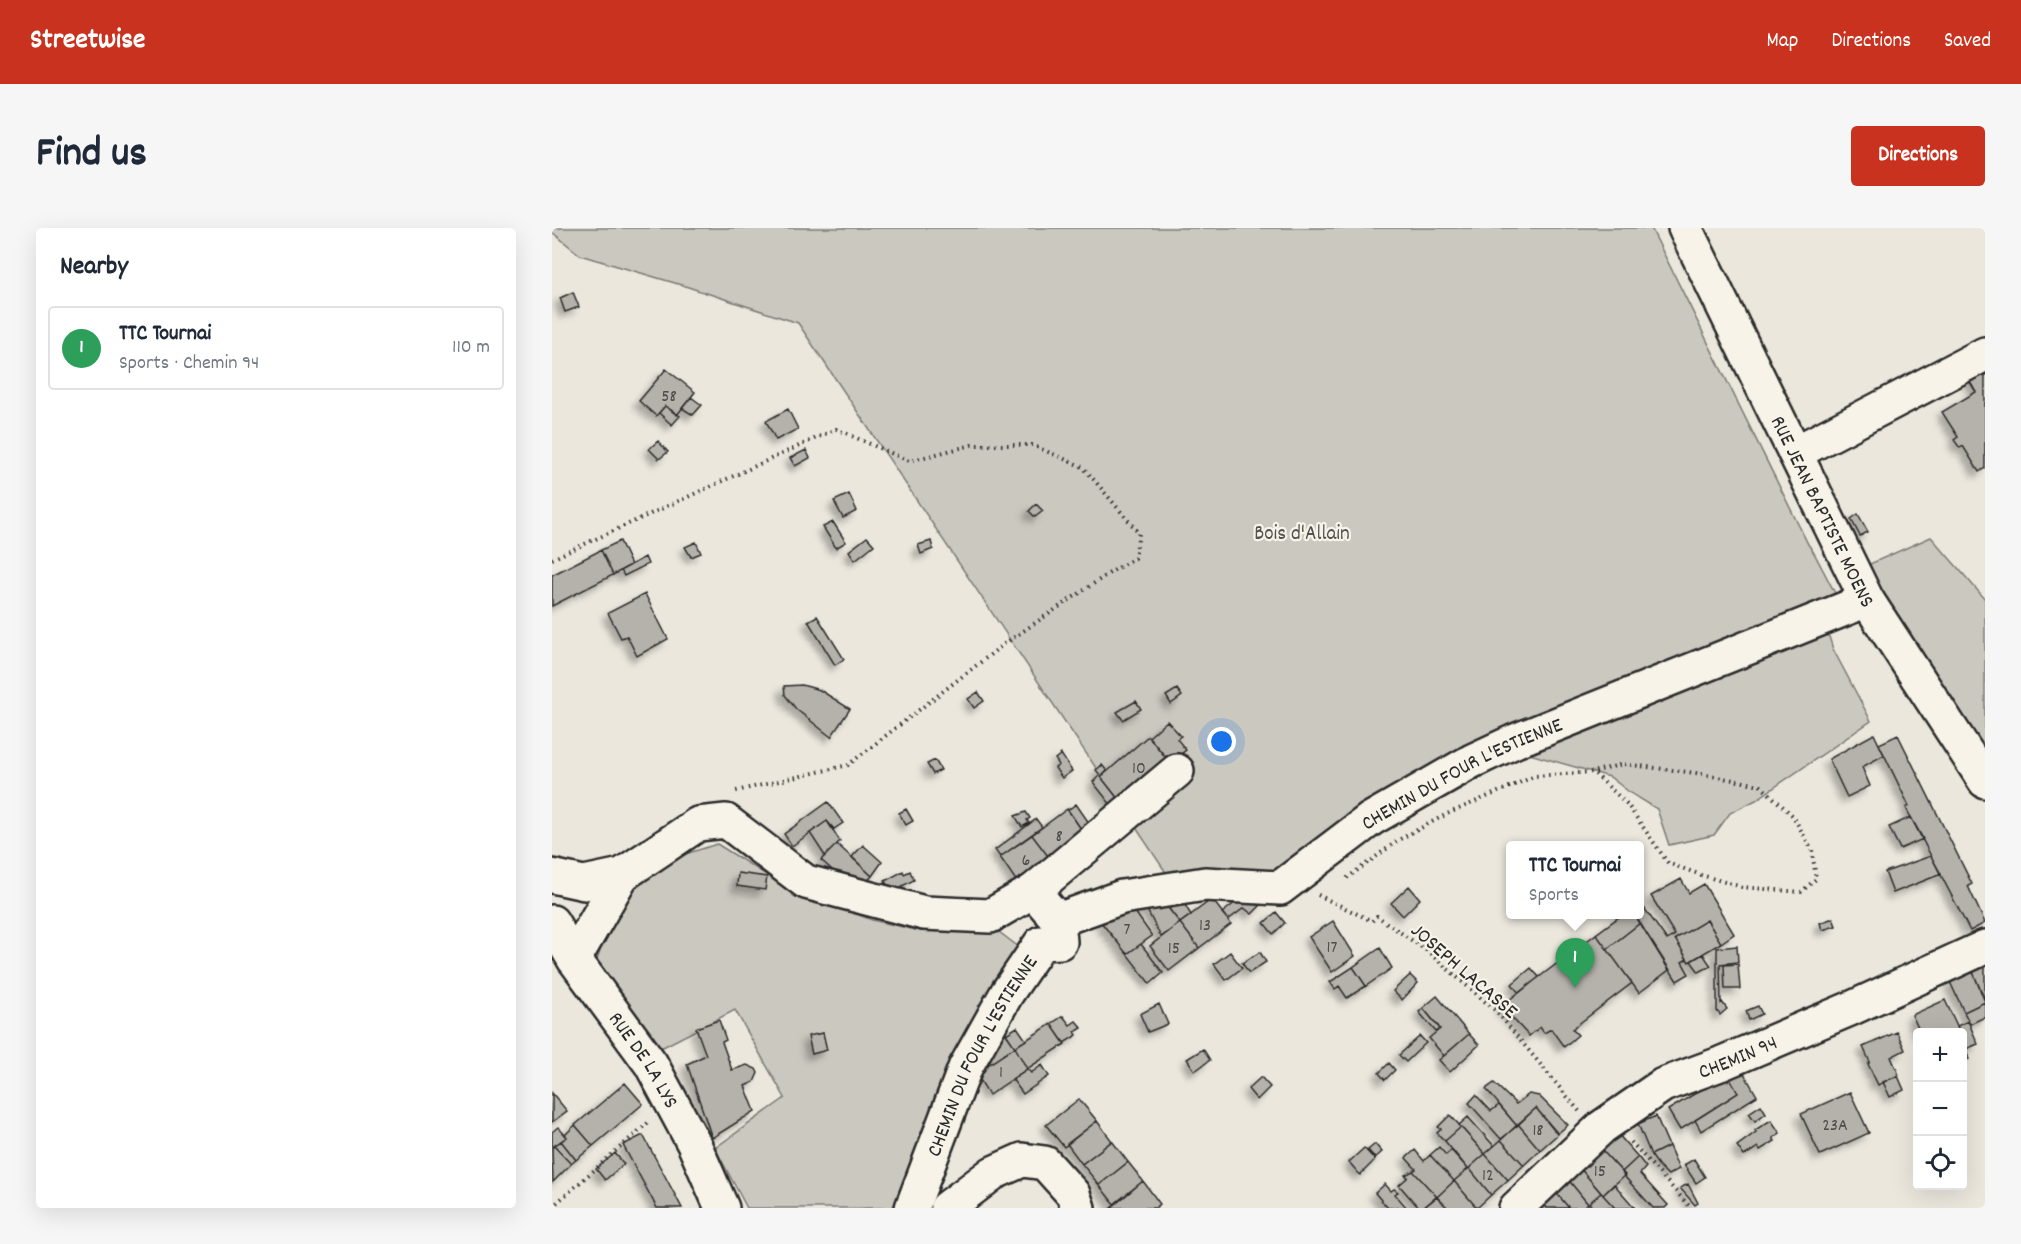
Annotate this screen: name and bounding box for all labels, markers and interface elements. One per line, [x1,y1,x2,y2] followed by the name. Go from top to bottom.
[30,22,145,62] text: Streetwise
[1767,27,1798,57] text: Map
[1831,27,1911,57] text: Directions
[1944,27,1991,57] text: Saved
[36,126,147,186] text: Find us
[1851,126,1985,186] button: Directions
[60,249,128,286] text: Nearby
[119,319,211,350] text: TTC Tournai
[79,334,84,362] text: 1
[452,334,490,362] text: 110 m
[119,350,259,378] text: Sports · Chemin 94
[661,385,677,410] house number: 58
[1761,411,1880,615] street label: RUE JEAN BAPTISTE MOENS
[1254,520,1350,550] park label: Bois d'Allain
[1356,711,1568,839] street label: CHEMIN DU FOUR L'ESTIENNE
[1207,727,1236,756] your location
[1132,757,1146,782] house number: 10
[1055,825,1063,850] house number: 8
[1506,841,1644,919] popup
[1022,849,1030,874] house number: 6
[1529,851,1621,882] text: TTC Tournai
[1529,882,1579,910] text: Sports
[1199,914,1211,939] house number: 13
[1403,917,1524,1028] street label: JOSEPH LACASSE
[1124,918,1131,943] house number: 7
[1327,936,1338,961] house number: 17
[1168,937,1180,962] house number: 15
[1556,938,1594,988] pin: 1
[921,949,1047,1162] street label: CHEMIN DU FOUR L'ESTIENNE
[600,1007,684,1115] street label: RUE DE LA LYS
[1913,1028,1967,1190] map controls
[1913,1028,1967,1082] button: +
[1695,1029,1783,1089] street label: CHEMIN 94
[999,1061,1003,1086] house number: 1
[1913,1082,1967,1136] button: −
[1822,1114,1848,1139] house number: 23A
[1532,1119,1544,1144] house number: 18
[1913,1136,1967,1190] button: locate
[1594,1160,1606,1185] house number: 15
[1482,1164,1494,1189] house number: 12

